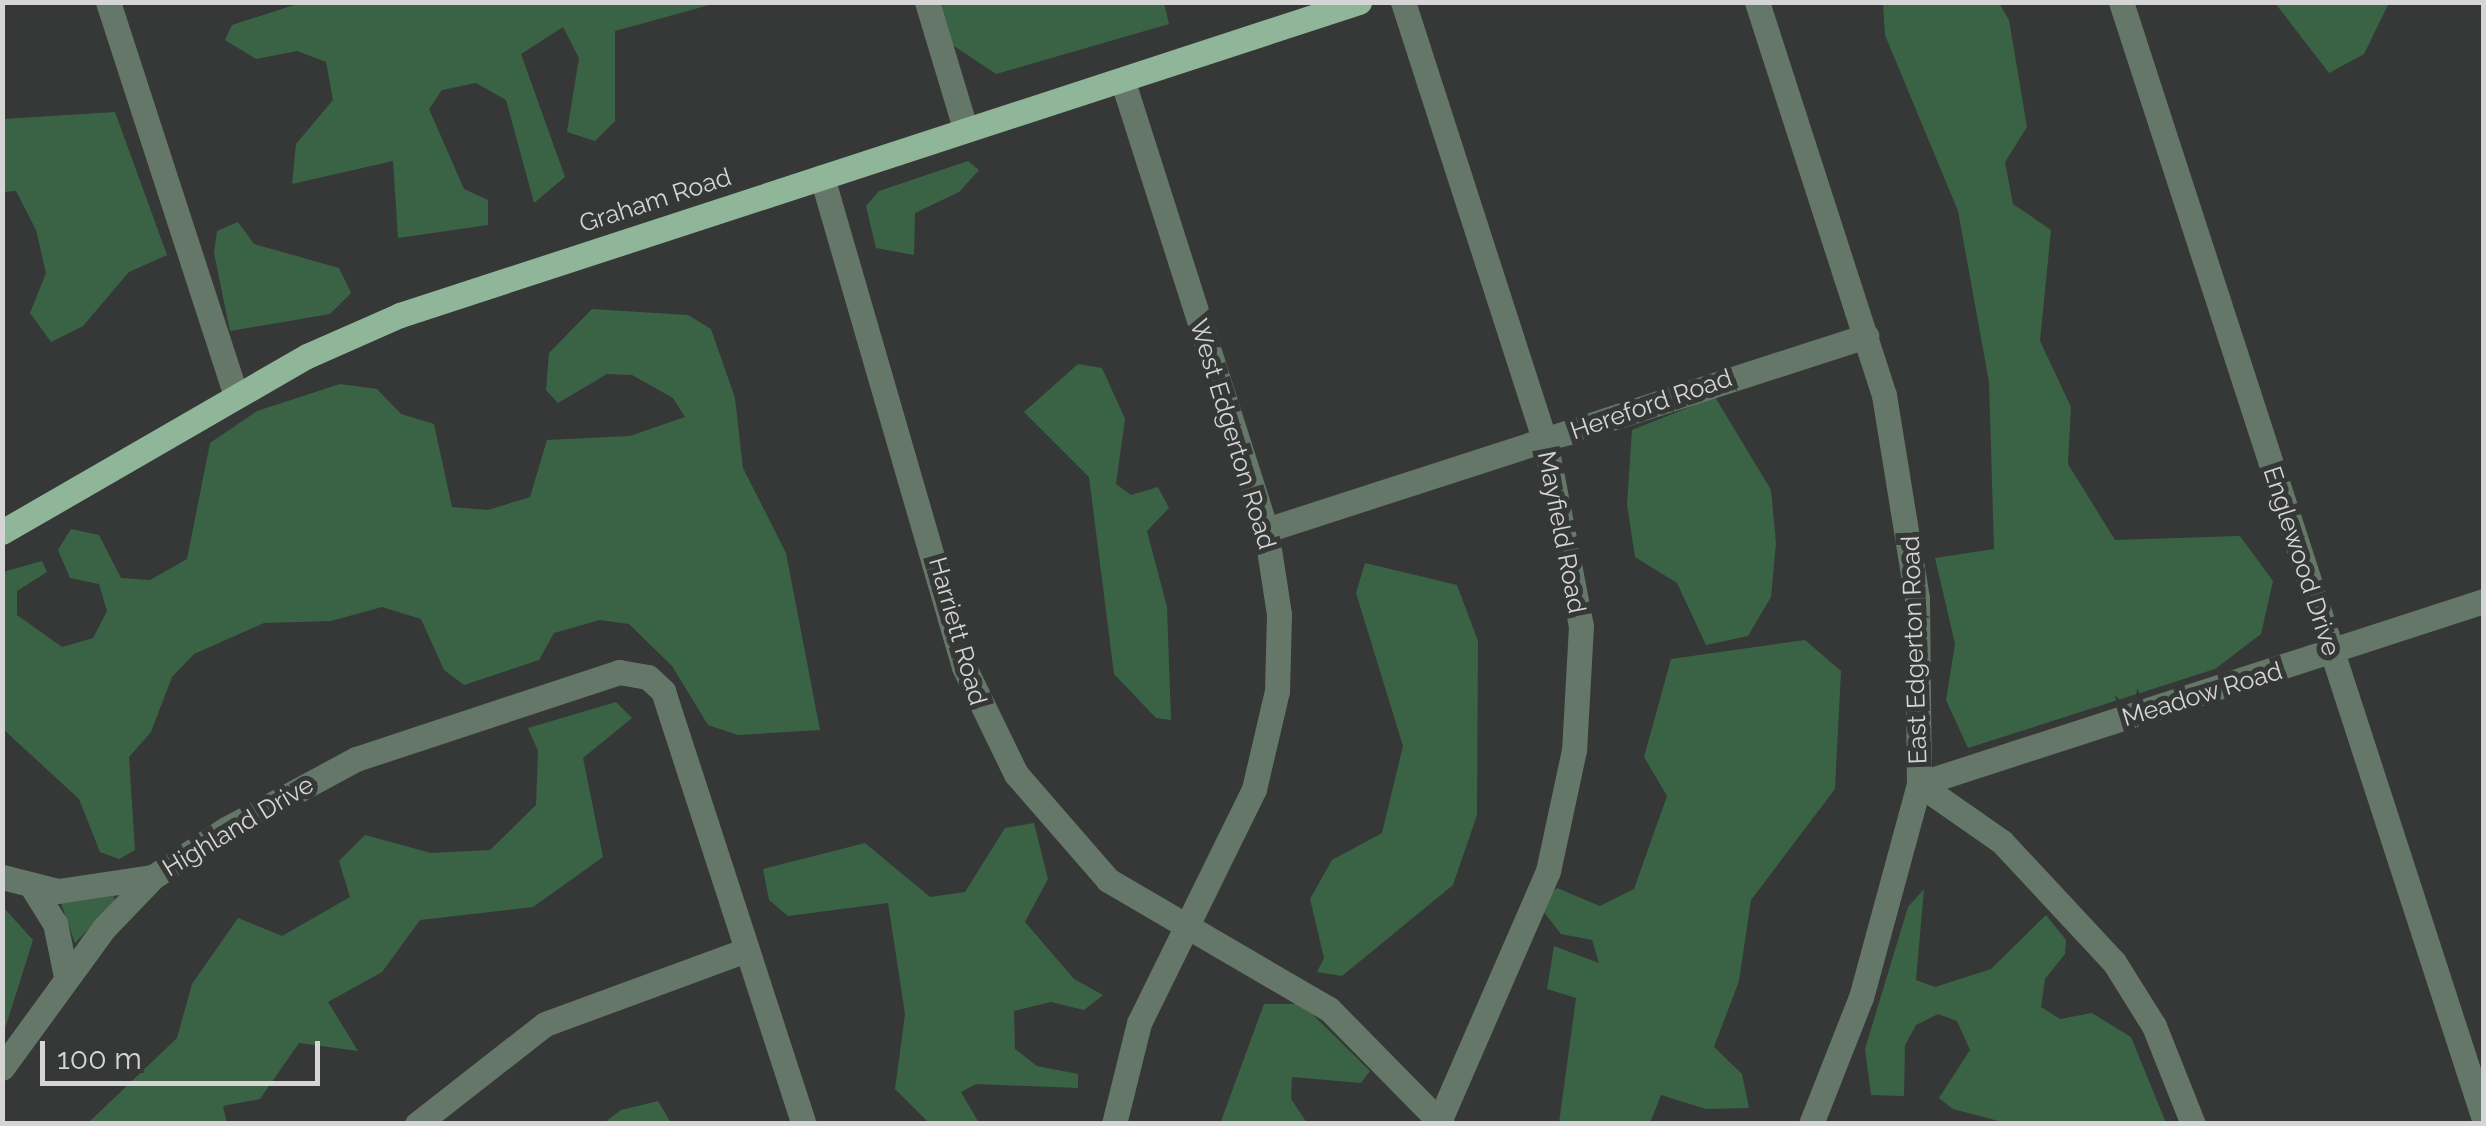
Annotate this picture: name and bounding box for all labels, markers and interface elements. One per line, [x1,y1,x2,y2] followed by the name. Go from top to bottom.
[575,161,735,239] street label: Graham Road
[1184,315,1282,553] street label: West Edgerton Road
[1566,362,1736,446] street label: Hereford Road
[1532,448,1592,616] street label: Mayfield Road
[2257,462,2347,660] street label: Englewood Drive
[1895,535,1933,765] street label: East Edgerton Road
[923,554,993,708] street label: Harriett Road
[2118,655,2286,733] street label: Meadow Road
[157,769,319,883] street label: Highland Drive
[45,1021,325,1083] scale bar
[57,1041,142,1076] text: 100 m

